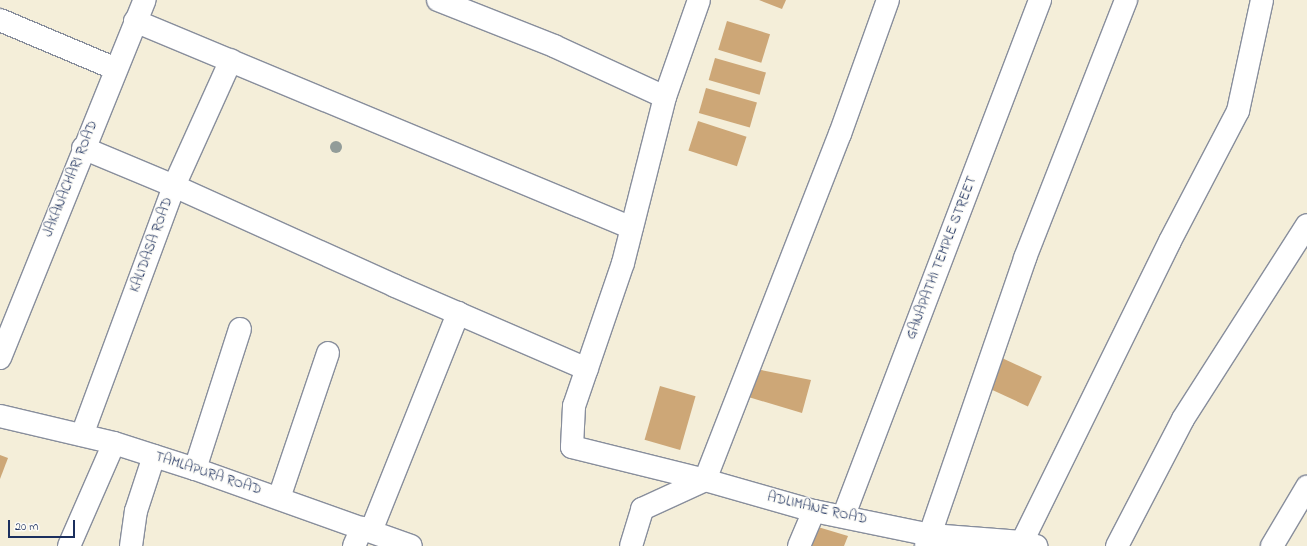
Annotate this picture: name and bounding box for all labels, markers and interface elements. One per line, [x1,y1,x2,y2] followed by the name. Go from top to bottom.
[40,118,102,240] street label: JAKANACHARI ROAD
[903,174,981,342] street label: GANAPATHI TEMPLE STREET
[127,195,177,295] street label: KALIDASA ROAD
[153,449,263,499] street label: TAMLAPURA ROAD
[765,489,869,529] street label: ADLIMANE ROAD
[10,512,77,538] scale bar
[15,518,38,536] text: 20 m

